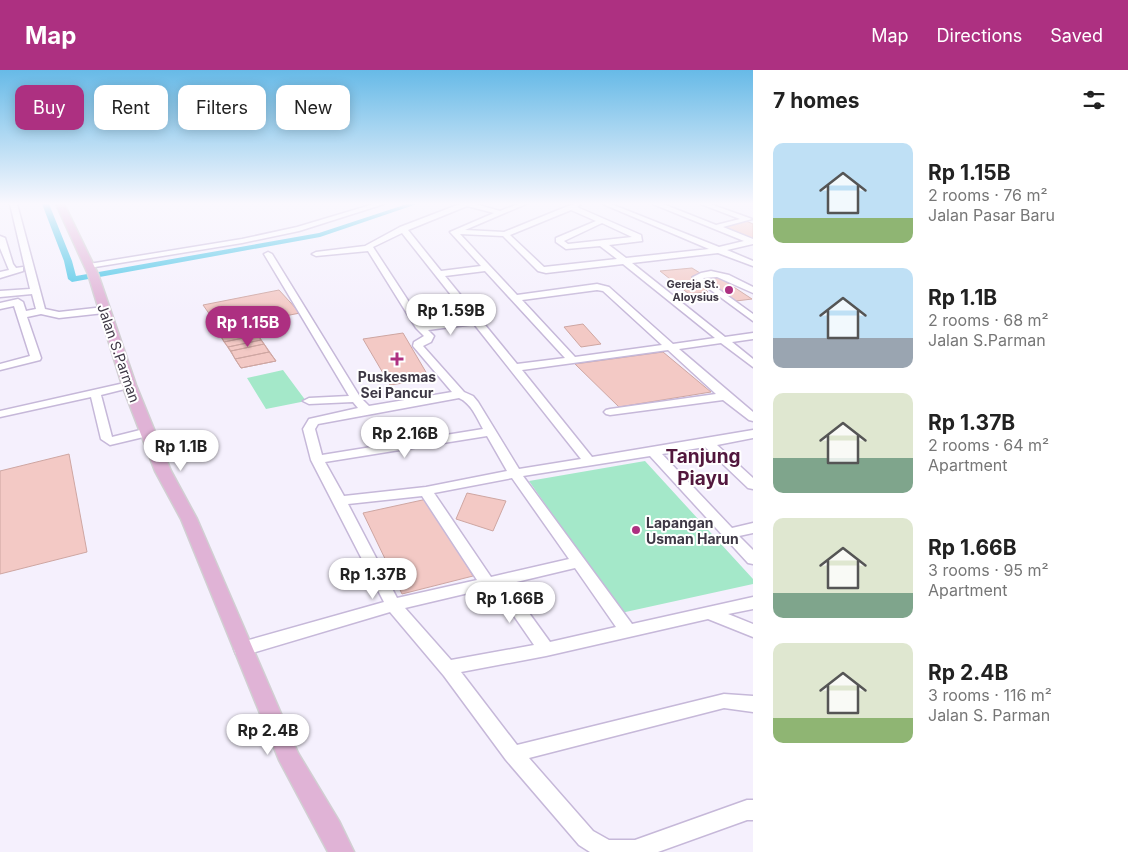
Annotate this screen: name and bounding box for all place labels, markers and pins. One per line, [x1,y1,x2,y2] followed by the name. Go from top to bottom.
[667,277,719,304] place label: Gereja St. Aloysius
[723,284,735,296] marker: Gereja St. Aloysius
[399,294,503,336] pin: Rp 1.59B
[196,306,300,348] pin: Rp 1.15B
[390,352,404,366] marker: Puskesmas Sei Pancur
[358,368,436,401] place label: Puskesmas Sei Pancur
[353,416,457,459] pin: Rp 2.16B
[135,430,227,472] pin: Rp 1.1B
[646,514,739,547] place label: Lapangan Usman Harun
[630,524,642,536] marker: Lapangan Usman Harun
[321,558,425,600] pin: Rp 1.37B
[458,582,562,624] pin: Rp 1.66B
[222,714,314,756] pin: Rp 2.4B

